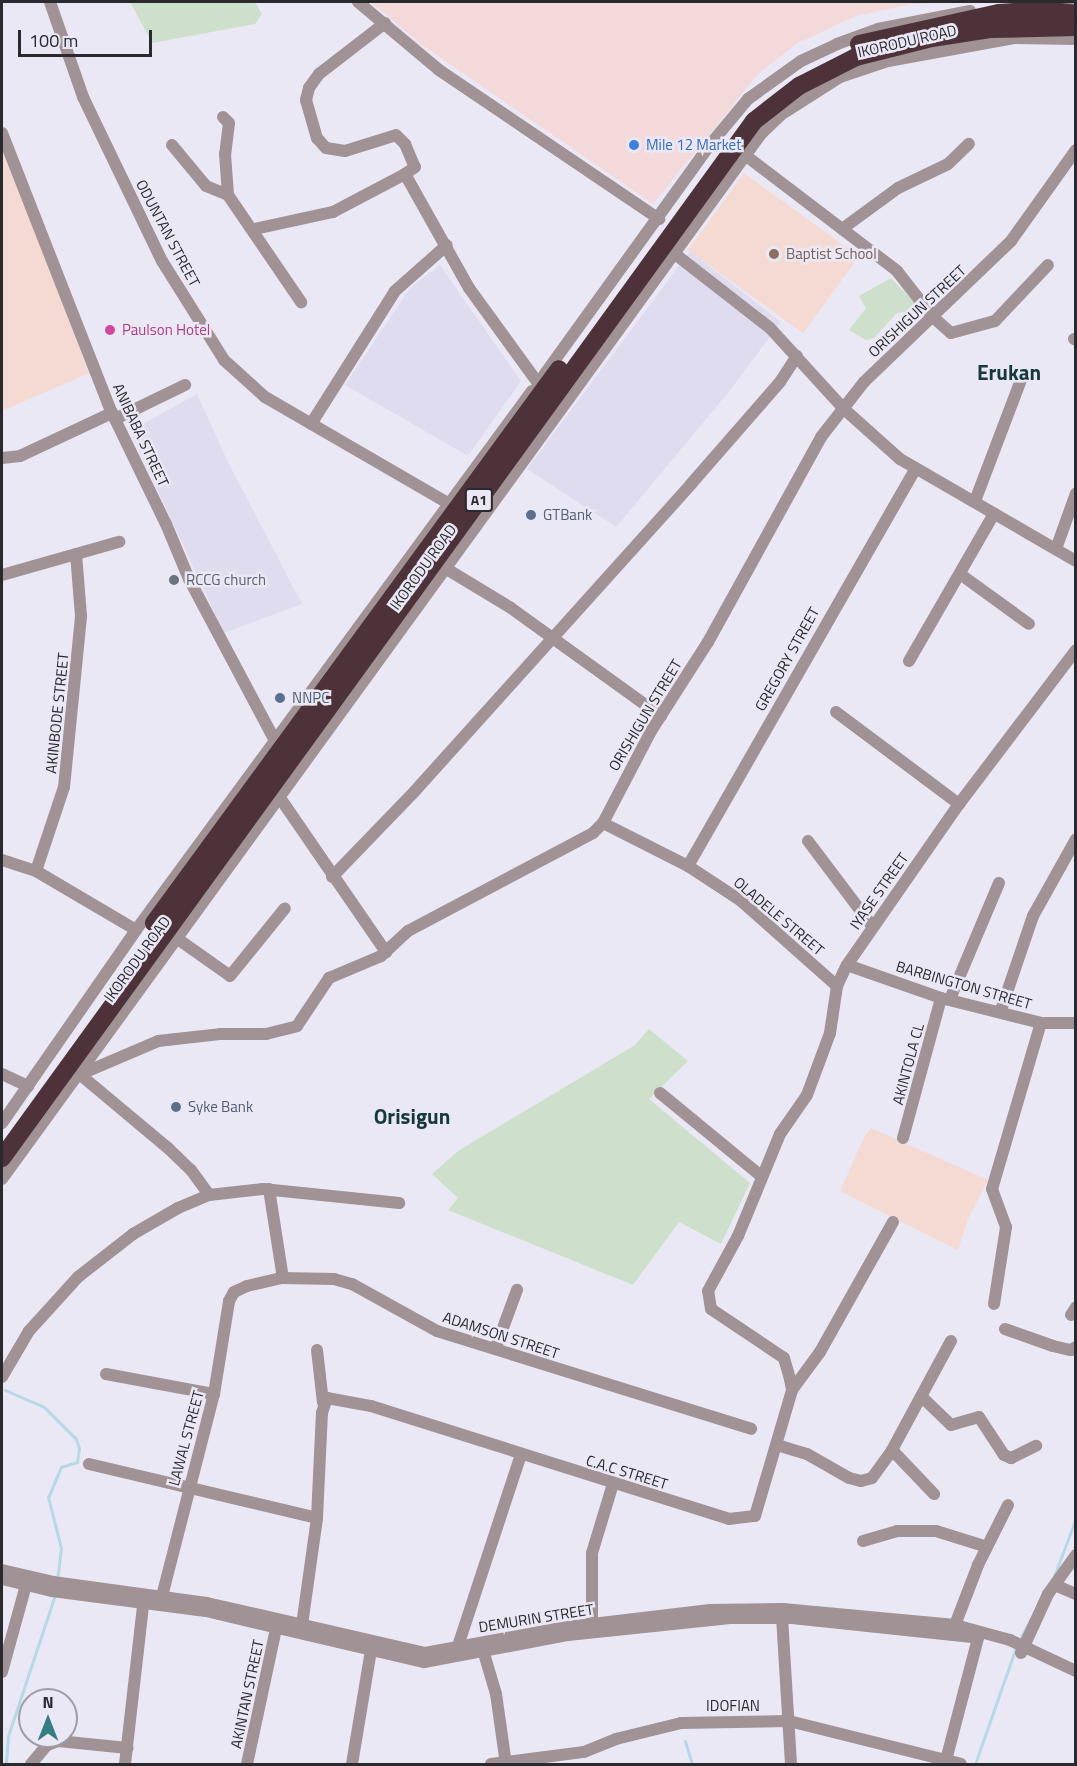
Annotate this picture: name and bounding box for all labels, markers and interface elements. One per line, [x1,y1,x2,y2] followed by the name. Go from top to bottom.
[21,18,154,56] scale bar
[856,21,958,61] street label: IKORODU ROAD
[29,27,78,54] text: 100 m
[646,136,741,154] place label: Mile 12 Market
[627,138,641,152] marker: Mile 12 Market
[132,176,204,290] street label: ODUNTAN STREET
[786,245,877,263] place label: Baptist School
[767,247,781,261] marker: Baptist School
[864,261,970,361] street label: ORISHIGUN STREET
[122,321,210,339] place label: Paulson Hotel
[103,323,117,337] marker: Paulson Hotel
[977,359,1041,385] district label: Erukan
[109,381,173,489] street label: ANIBABA STREET
[464,489,494,511] road number: A1
[543,506,592,524] place label: GTBank
[524,508,538,522] marker: GTBank
[386,521,460,613] street label: IKORODU ROAD
[186,571,266,589] place label: RCCG church
[167,573,181,587] marker: RCCG church
[751,604,823,714] street label: GREGORY STREET
[42,652,72,774] street label: AKINBODE STREET
[605,656,685,774] street label: ORISHIGUN STREET
[292,689,329,707] place label: NNPC
[273,691,287,705] marker: NNPC
[846,849,912,933] street label: IYASE STREET
[730,873,828,959] street label: OLADELE STREET
[100,913,174,1005] street label: IKORODU ROAD
[894,957,1034,1013] street label: BARBINGTON STREET
[888,1021,928,1107] street label: AKINTOLA CL
[188,1098,253,1116] place label: Syke Bank
[169,1100,183,1114] marker: Syke Bank
[374,1103,450,1129] district label: Orisigun
[441,1308,561,1362] street label: ADAMSON STREET
[165,1388,207,1488] street label: LAWAL STREET
[584,1451,670,1493] street label: C.A.C STREET
[477,1600,595,1636] street label: DEMURIN STREET
[227,1638,267,1750] street label: AKINTAN STREET
[18,1688,78,1748] north arrow
[42,1690,54,1714] text: N
[706,1697,760,1715] street label: IDOFIAN

